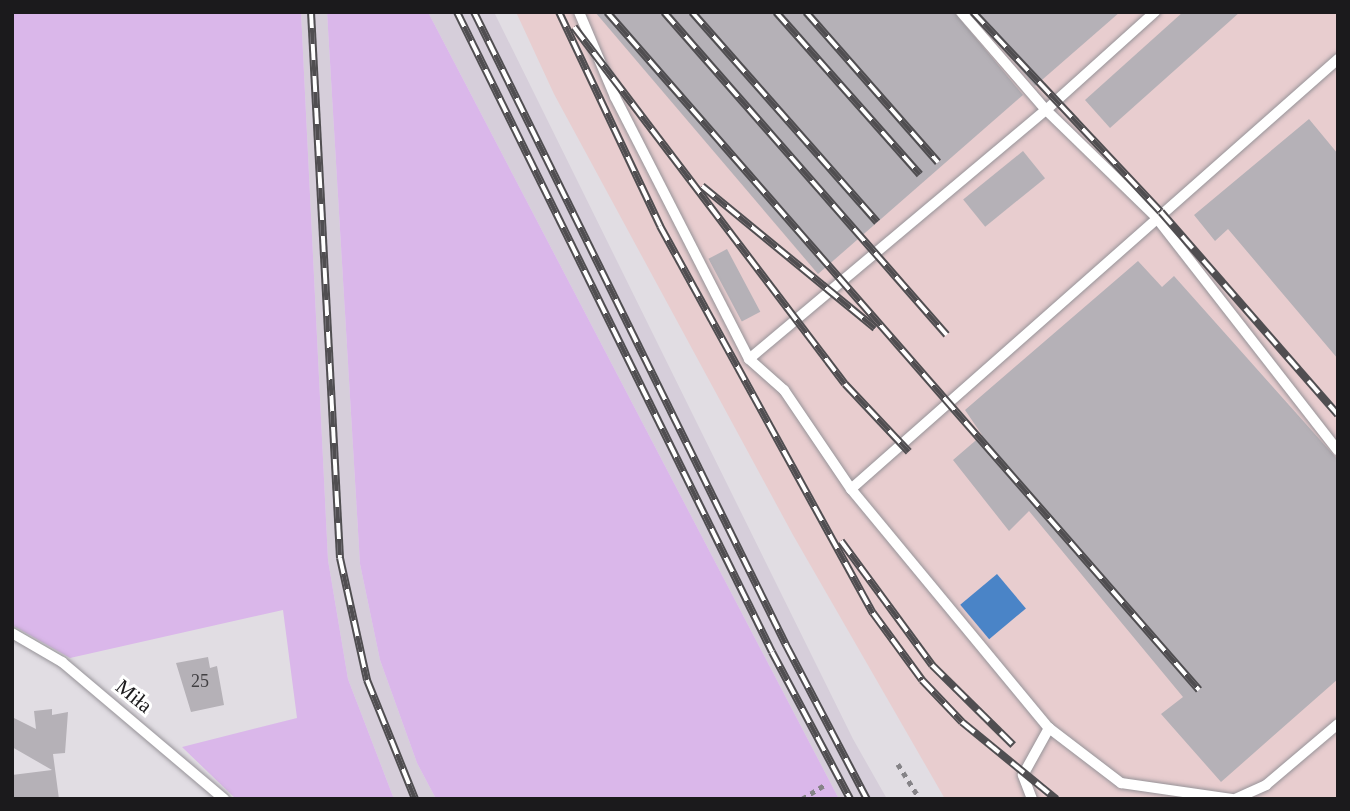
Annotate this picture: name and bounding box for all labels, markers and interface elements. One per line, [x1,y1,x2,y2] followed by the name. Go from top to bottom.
[191,670,209,692] house number: 25
[111,674,157,718] street label: Miła

